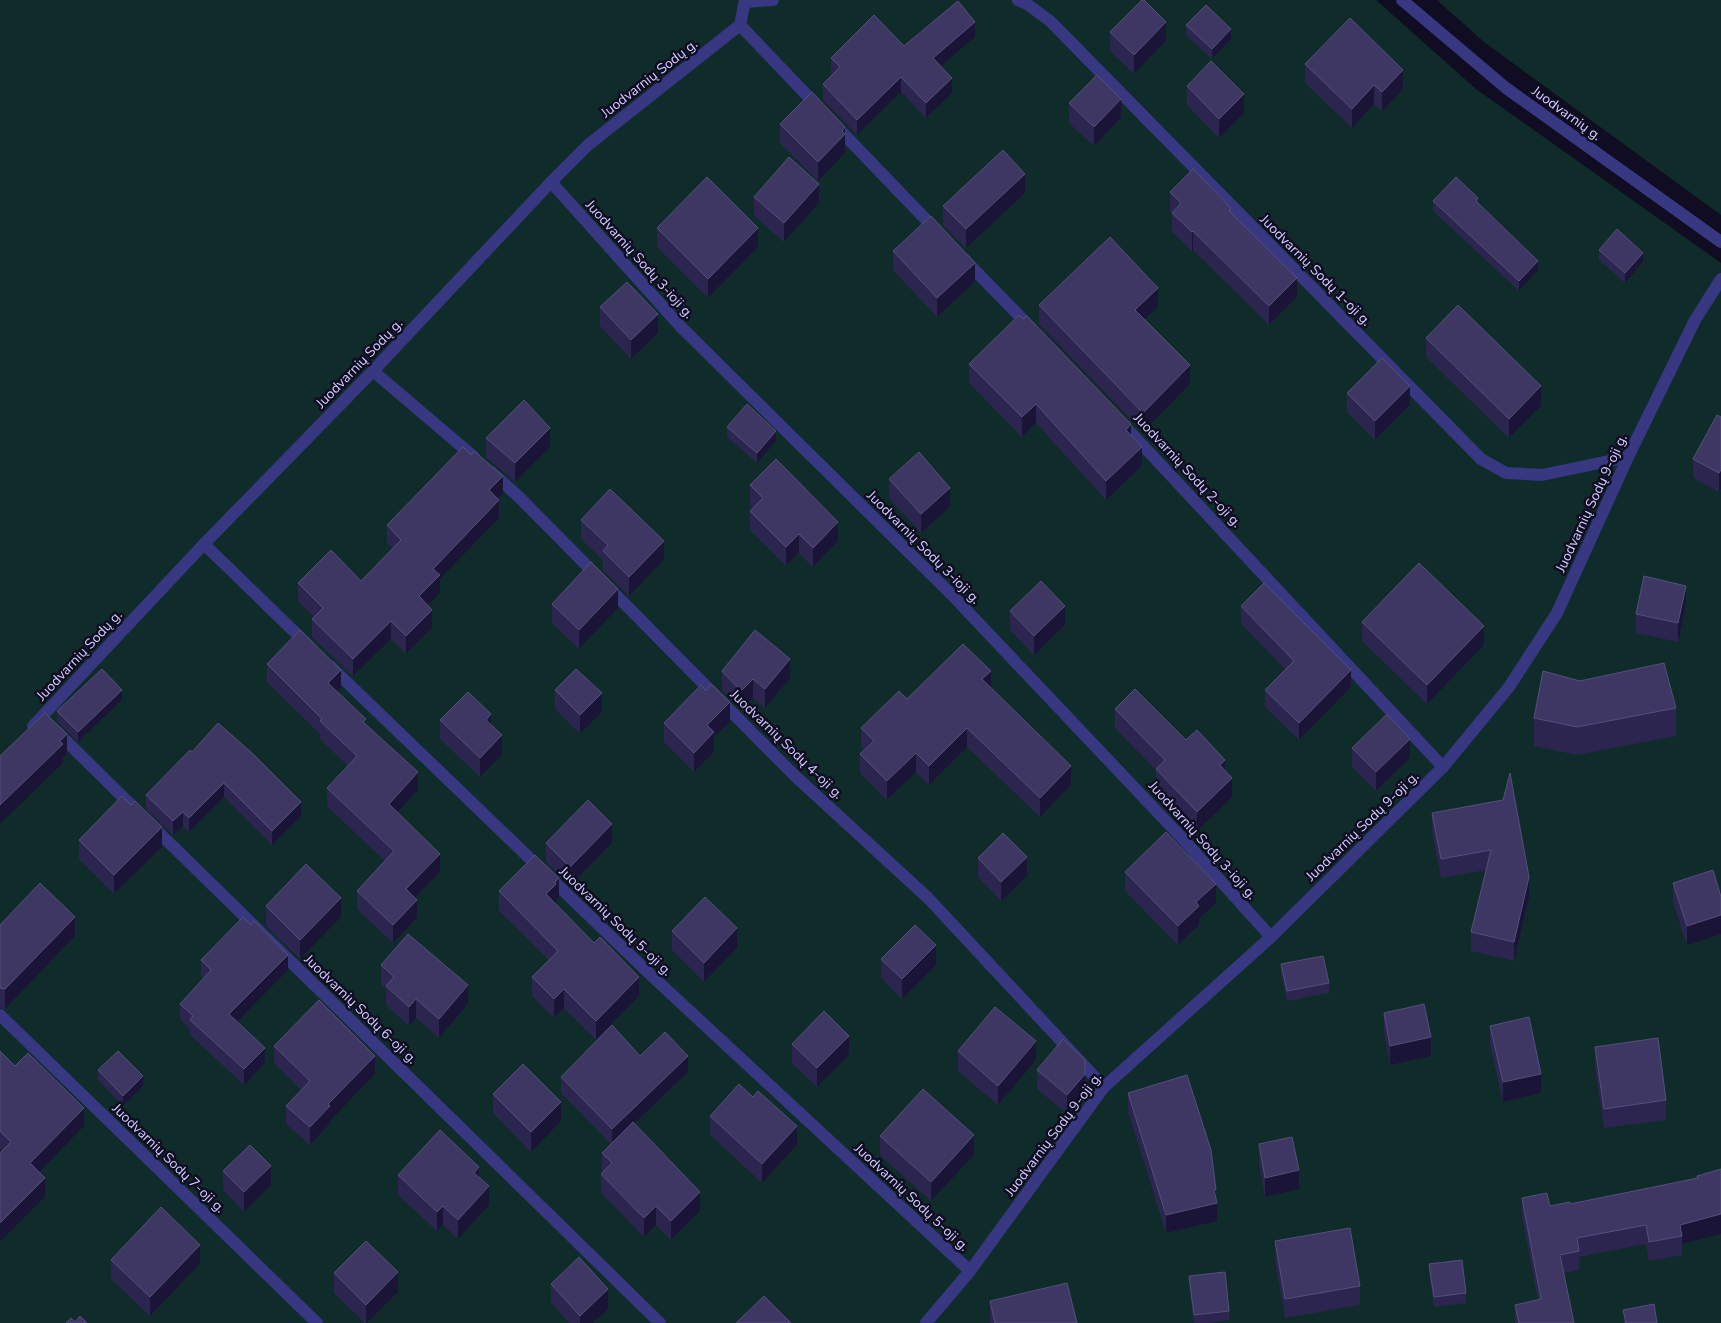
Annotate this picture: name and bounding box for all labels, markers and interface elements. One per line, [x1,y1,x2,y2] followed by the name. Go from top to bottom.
[596,35,702,123] street label: Juodvarnių Sodų g.
[1527,81,1605,145] street label: Juodvarnių g.
[581,195,698,323] street label: Juodvarnių Sodų 3-ioji g.
[1255,210,1376,330] street label: Juodvarnių Sodų 1-oji g.
[311,314,407,413] street label: Juodvarnių Sodų g.
[1129,408,1246,532] street label: Juodvarnių Sodų 2-oji g.
[1551,431,1632,576] street label: Juodvarnių Sodų 9-oji g.
[862,486,985,608] street label: Juodvarnių Sodų 3-ioji g.
[32,606,127,706] street label: Juodvarnių Sodų g.
[725,685,847,803] street label: Juodvarnių Sodų 4-oji g.
[1301,767,1423,886] street label: Juodvarnių Sodų 9-oji g.
[1144,776,1261,904] street label: Juodvarnių Sodų 3-ioji g.
[554,862,676,980] street label: Juodvarnių Sodų 5-oji g.
[299,950,421,1068] street label: Juodvarnių Sodų 6-oji g.
[1000,1069,1106,1201] street label: Juodvarnių Sodų 9-oji g.
[107,1099,229,1217] street label: Juodvarnių Sodų 7-oji g.
[849,1138,973,1256] street label: Juodvarnių Sodų 5-oji g.

